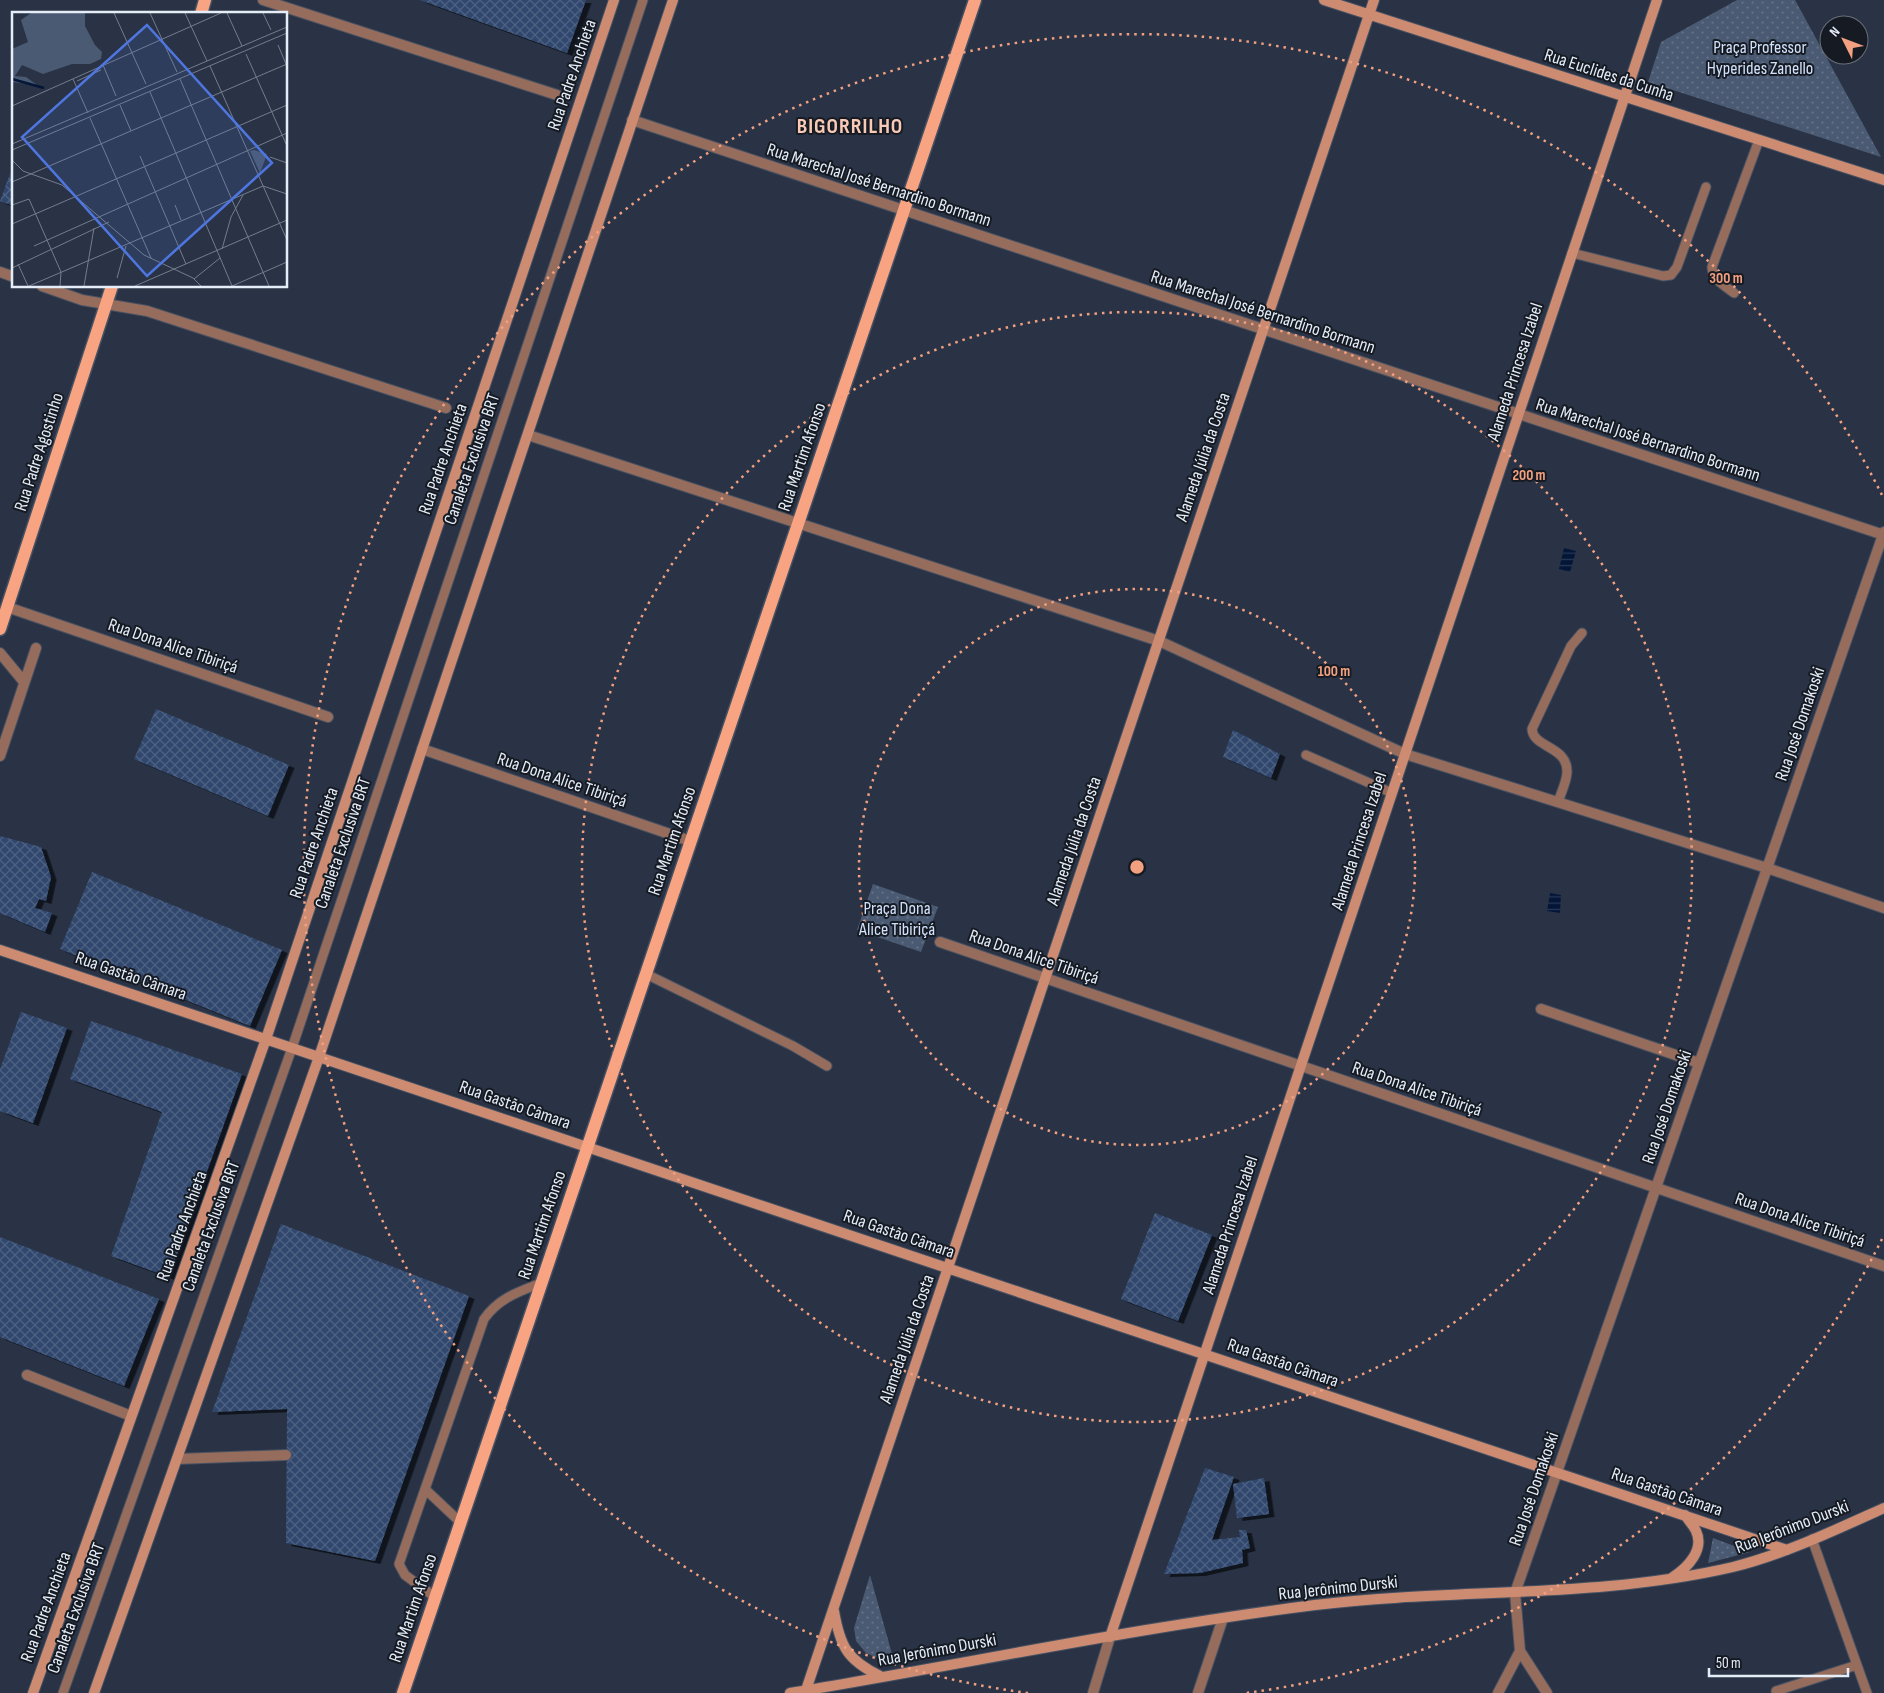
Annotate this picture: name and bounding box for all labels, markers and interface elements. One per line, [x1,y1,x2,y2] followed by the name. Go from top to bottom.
[12,12,288,288] inset map
[1819,15,1869,65] north arrow
[543,17,601,133] street label: Rua Padre Anchieta
[1826,23,1844,40] text: N
[1707,37,1813,79] park label: Praça Professor Hyperides Zanello
[1542,44,1676,106] street label: Rua Euclides da Cunha
[797,113,903,140] district label: BIGORRILHO
[764,139,994,231] street label: Rua Marechal José Bernardino Bormann
[1148,266,1378,358] street label: Rua Marechal José Bernardino Bormann
[1709,269,1743,288] text: 300 m
[1482,300,1547,445] street label: Alameda Princesa Izabel
[10,390,68,514] street label: Rua Padre Agostinho
[1171,390,1235,525] street label: Alameda Júlia da Costa
[440,391,504,527] street label: Canaleta Exclusiva BRT
[1533,394,1763,486] street label: Rua Marechal José Bernardino Bormann
[774,400,830,514] street label: Rua Martim Afonso
[414,401,472,517] street label: Rua Padre Anchieta
[1512,466,1546,485] text: 200 m
[105,614,241,678] street label: Rua Dona Alice Tibiriçá
[1318,662,1350,681] text: 100 m
[1771,664,1829,784] street label: Rua José Domakoski
[494,748,630,812] street label: Rua Dona Alice Tibiriçá
[1326,769,1391,914] street label: Alameda Princesa Izabel
[1042,774,1106,909] street label: Alameda Júlia da Costa
[311,775,375,911] street label: Canaleta Exclusiva BRT
[644,784,700,898] street label: Rua Martim Afonso
[285,785,343,901] street label: Rua Padre Anchieta
[1128,858,1146,876] centre of rings
[858,898,935,940] park label: Praça Dona Alice Tibiriçá
[966,925,1102,989] street label: Rua Dona Alice Tibiriçá
[73,947,189,1005] street label: Rua Gastão Câmara
[1638,1047,1696,1167] street label: Rua José Domakoski
[1349,1057,1485,1121] street label: Rua Dona Alice Tibiriçá
[457,1076,573,1134] street label: Rua Gastão Câmara
[1197,1153,1262,1298] street label: Alameda Princesa Izabel
[178,1158,244,1294] street label: Canaleta Exclusiva BRT
[152,1168,212,1284] street label: Rua Padre Anchieta
[514,1168,570,1282] street label: Rua Martim Afonso
[1732,1188,1868,1252] street label: Rua Dona Alice Tibiriçá
[841,1205,957,1263] street label: Rua Gastão Câmara
[875,1272,939,1407] street label: Alameda Júlia da Costa
[1225,1334,1341,1392] street label: Rua Gastão Câmara
[1505,1429,1563,1549] street label: Rua José Domakoski
[1609,1463,1725,1521] street label: Rua Gastão Câmara
[1732,1496,1852,1558] street label: Rua Jerônimo Durski
[43,1540,109,1676] street label: Canaleta Exclusiva BRT
[16,1549,76,1665] street label: Rua Padre Anchieta
[385,1551,441,1665] street label: Rua Martim Afonso
[1277,1571,1399,1605] street label: Rua Jerônimo Durski
[876,1629,998,1671] street label: Rua Jerônimo Durski
[1709,1646,1848,1678] scale bar
[1716,1654,1741,1673] text: 50 m

